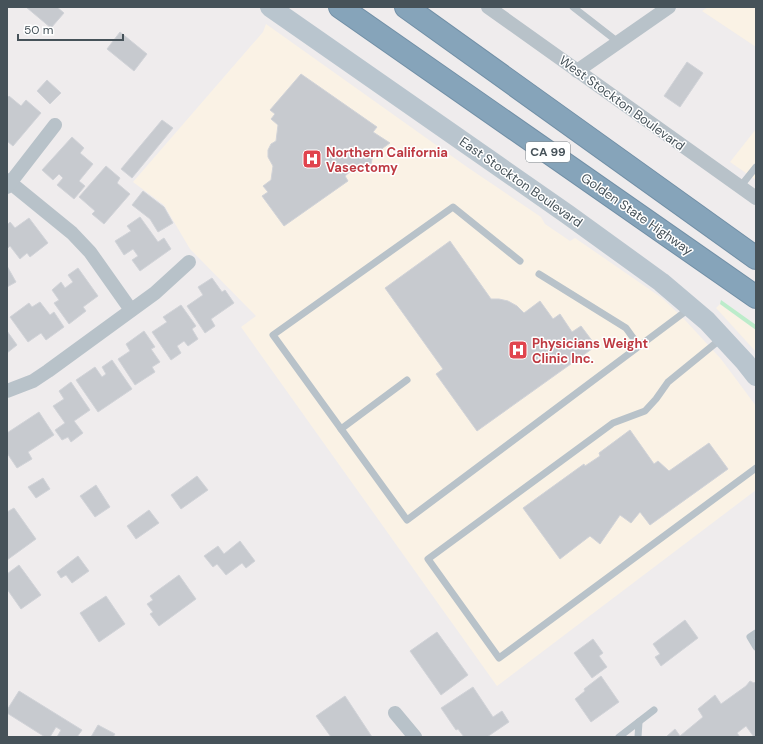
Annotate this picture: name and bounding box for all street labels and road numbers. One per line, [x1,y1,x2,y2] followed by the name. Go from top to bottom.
[556,52,688,154] street label: West Stockton Boulevard
[456,133,586,231] street label: East Stockton Boulevard
[526,142,570,162] road number: CA 99
[578,169,696,259] street label: Golden State Highway

